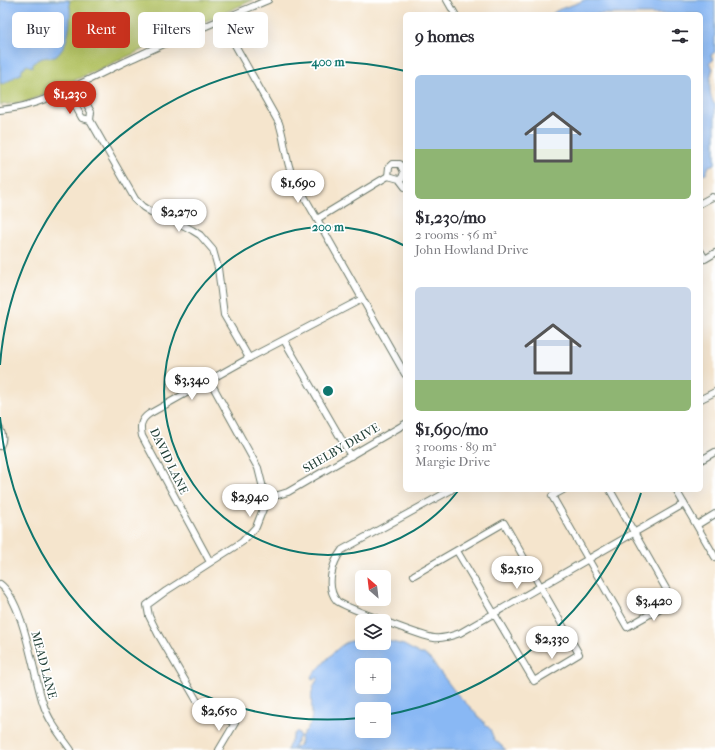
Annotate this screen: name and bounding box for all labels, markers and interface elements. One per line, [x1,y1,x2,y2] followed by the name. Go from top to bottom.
[12,12,64,48] chip: Buy
[72,12,130,48] chip: Rent
[138,12,205,48] chip: Filters
[213,12,268,48] chip: New
[669,25,691,47] icon: filters
[415,26,474,46] text: 9 homes
[311,55,345,70] text: 400 m
[37,81,103,115] pin: $1,230
[53,86,87,101] text: $1,230
[517,101,589,173] icon: home
[265,170,331,204] pin: $1,690
[280,175,316,190] text: $1,690
[146,199,212,233] pin: $2,270
[161,204,197,219] text: $2,270
[415,207,486,227] text: $1,230/mo
[312,220,345,234] text: 200 m
[415,227,497,242] text: 2 rooms · 56 m²
[415,242,529,257] text: John Howland Drive
[517,313,589,385] icon: home
[159,367,225,401] pin: $3,340
[174,372,210,387] text: $3,340
[321,384,335,398] centre of rings
[415,419,488,439] text: $1,690/mo
[300,420,382,476] street label: SHELBY DRIVE
[147,426,191,496] street label: DAVID LANE
[415,439,496,454] text: 3 rooms · 89 m²
[415,454,490,469] text: Margie Drive
[217,484,283,518] pin: $2,940
[231,489,269,504] text: $2,940
[484,556,550,590] pin: $2,510
[500,561,534,576] text: $2,510
[355,570,391,606] north arrow
[355,570,391,738] map controls
[621,588,687,622] pin: $3,420
[635,593,673,608] text: $3,420
[355,614,391,650] button: layers
[519,626,585,660] pin: $2,330
[28,630,60,700] street label: MEAD LANE
[535,631,569,646] text: $2,330
[355,658,391,694] button: +
[186,698,252,732] pin: $2,650
[355,702,391,738] button: −
[201,703,237,718] text: $2,650

